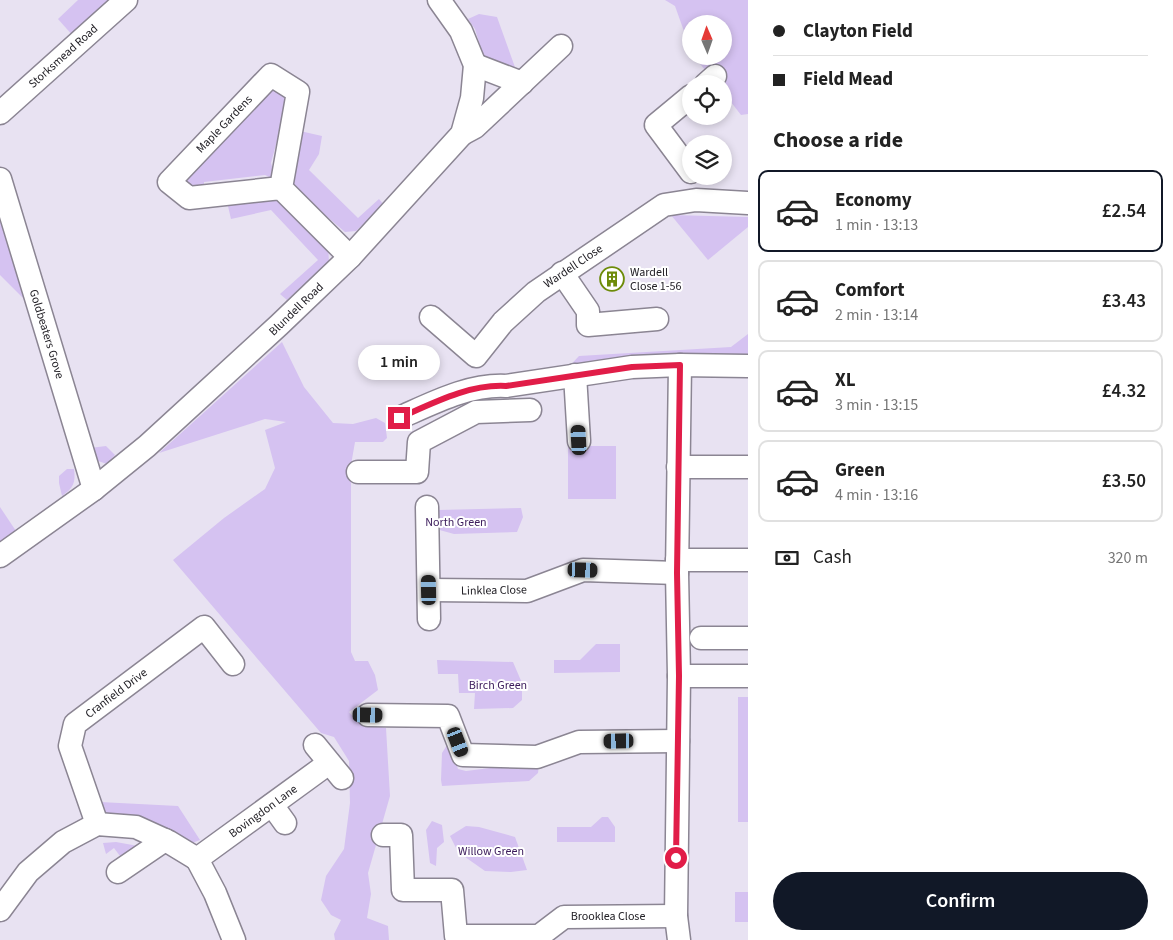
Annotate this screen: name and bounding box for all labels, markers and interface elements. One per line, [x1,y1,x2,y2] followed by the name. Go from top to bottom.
[682,15,732,65] north arrow
[682,15,732,185] map controls
[803,18,913,45] text: Clayton Field
[25,21,102,92] street label: Storksmead Road
[803,66,893,93] text: Field Mead
[682,75,732,125] button: locate
[192,92,256,157] street label: Maple Gardens
[773,124,903,156] text: Choose a ride
[682,135,732,185] button: layers
[835,187,912,214] text: Economy
[775,189,820,234] icon: car
[1102,198,1146,225] text: £2.54
[835,214,918,236] text: 1 min · 13:13
[540,240,606,292] street label: Wardell Close
[630,264,681,295] place label: Wardell Close 1-56
[599,266,625,292] building icon: Wardell Close 1-56
[835,277,905,304] text: Comfort
[265,279,327,340] street label: Blundell Road
[775,279,820,324] icon: car
[25,287,68,381] street label: Goldbeaters Grove
[1102,288,1146,315] text: £3.43
[835,304,918,326] text: 2 min · 13:14
[358,346,440,380] callout: 1 min
[380,351,418,373] text: 1 min
[835,367,856,394] text: XL
[775,369,820,414] icon: car
[1102,378,1146,405] text: £4.32
[835,394,918,416] text: 3 min · 13:15
[388,407,410,429] route end
[570,425,587,455] car
[835,457,885,484] text: Green
[775,459,820,504] icon: car
[1102,468,1146,495] text: £3.50
[835,484,918,506] text: 4 min · 13:16
[425,514,487,531] park label: North Green
[773,544,801,572] icon: cash
[813,544,852,571] text: Cash
[1108,547,1148,569] text: 320 m
[567,562,598,578] car
[421,575,436,605] car
[461,581,527,600] street label: Linklea Close
[82,664,151,722] street label: Cranfield Drive
[469,677,527,694] park label: Birch Green
[352,707,383,723] car
[445,725,470,759] car
[603,733,634,749] car
[226,781,301,842] street label: Bovingdon Lane
[458,843,524,860] park label: Willow Green
[665,847,687,869] route start
[773,872,1148,930] button: Confirm
[571,908,645,925] street label: Brooklea Close

